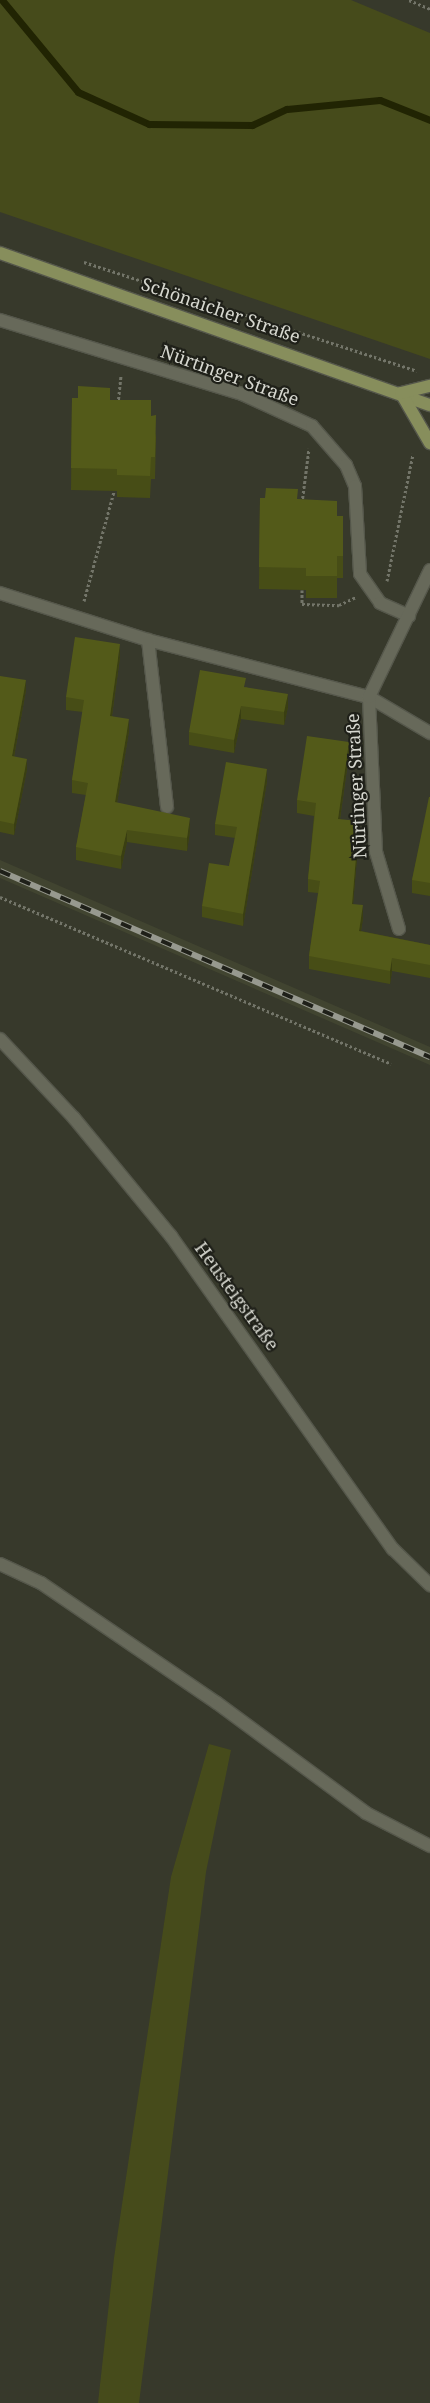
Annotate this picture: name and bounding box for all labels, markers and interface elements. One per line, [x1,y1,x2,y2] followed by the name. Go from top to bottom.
[139,273,303,347] street label: Schönaicher Straße
[158,340,302,410] street label: Nürtinger Straße
[341,713,371,859] street label: Nürtinger Straße
[190,1238,284,1354] street label: Heusteigstraße

